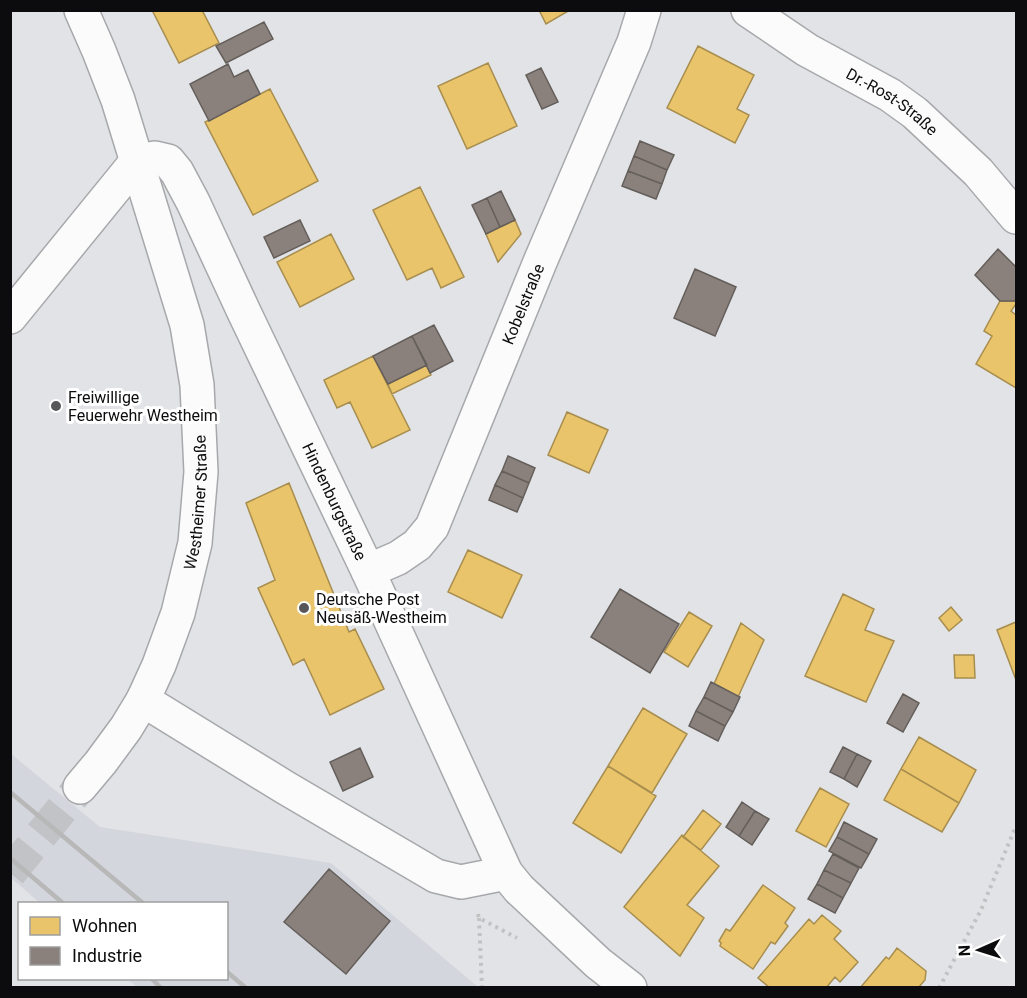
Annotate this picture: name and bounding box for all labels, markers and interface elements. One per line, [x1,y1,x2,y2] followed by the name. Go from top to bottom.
[843,64,942,139] street label: Dr.-Rost-Straße
[498,261,548,347] street label: Kobelstraße
[68,388,218,425] place label: Freiwillige Feuerwehr Westheim
[49,399,63,413] marker: Freiwillige Feuerwehr Westheim
[179,435,210,572] street label: Westheimer Straße
[298,440,371,563] street label: Hindenburgstraße
[316,590,447,627] place label: Deutsche Post Neusäß-Westheim
[297,601,311,615] marker: Deutsche Post Neusäß-Westheim
[18,902,228,980] legend
[72,915,137,936] text: Wohnen
[949,920,1009,980] north arrow
[72,945,142,966] text: Industrie
[955,945,974,957] text: N

